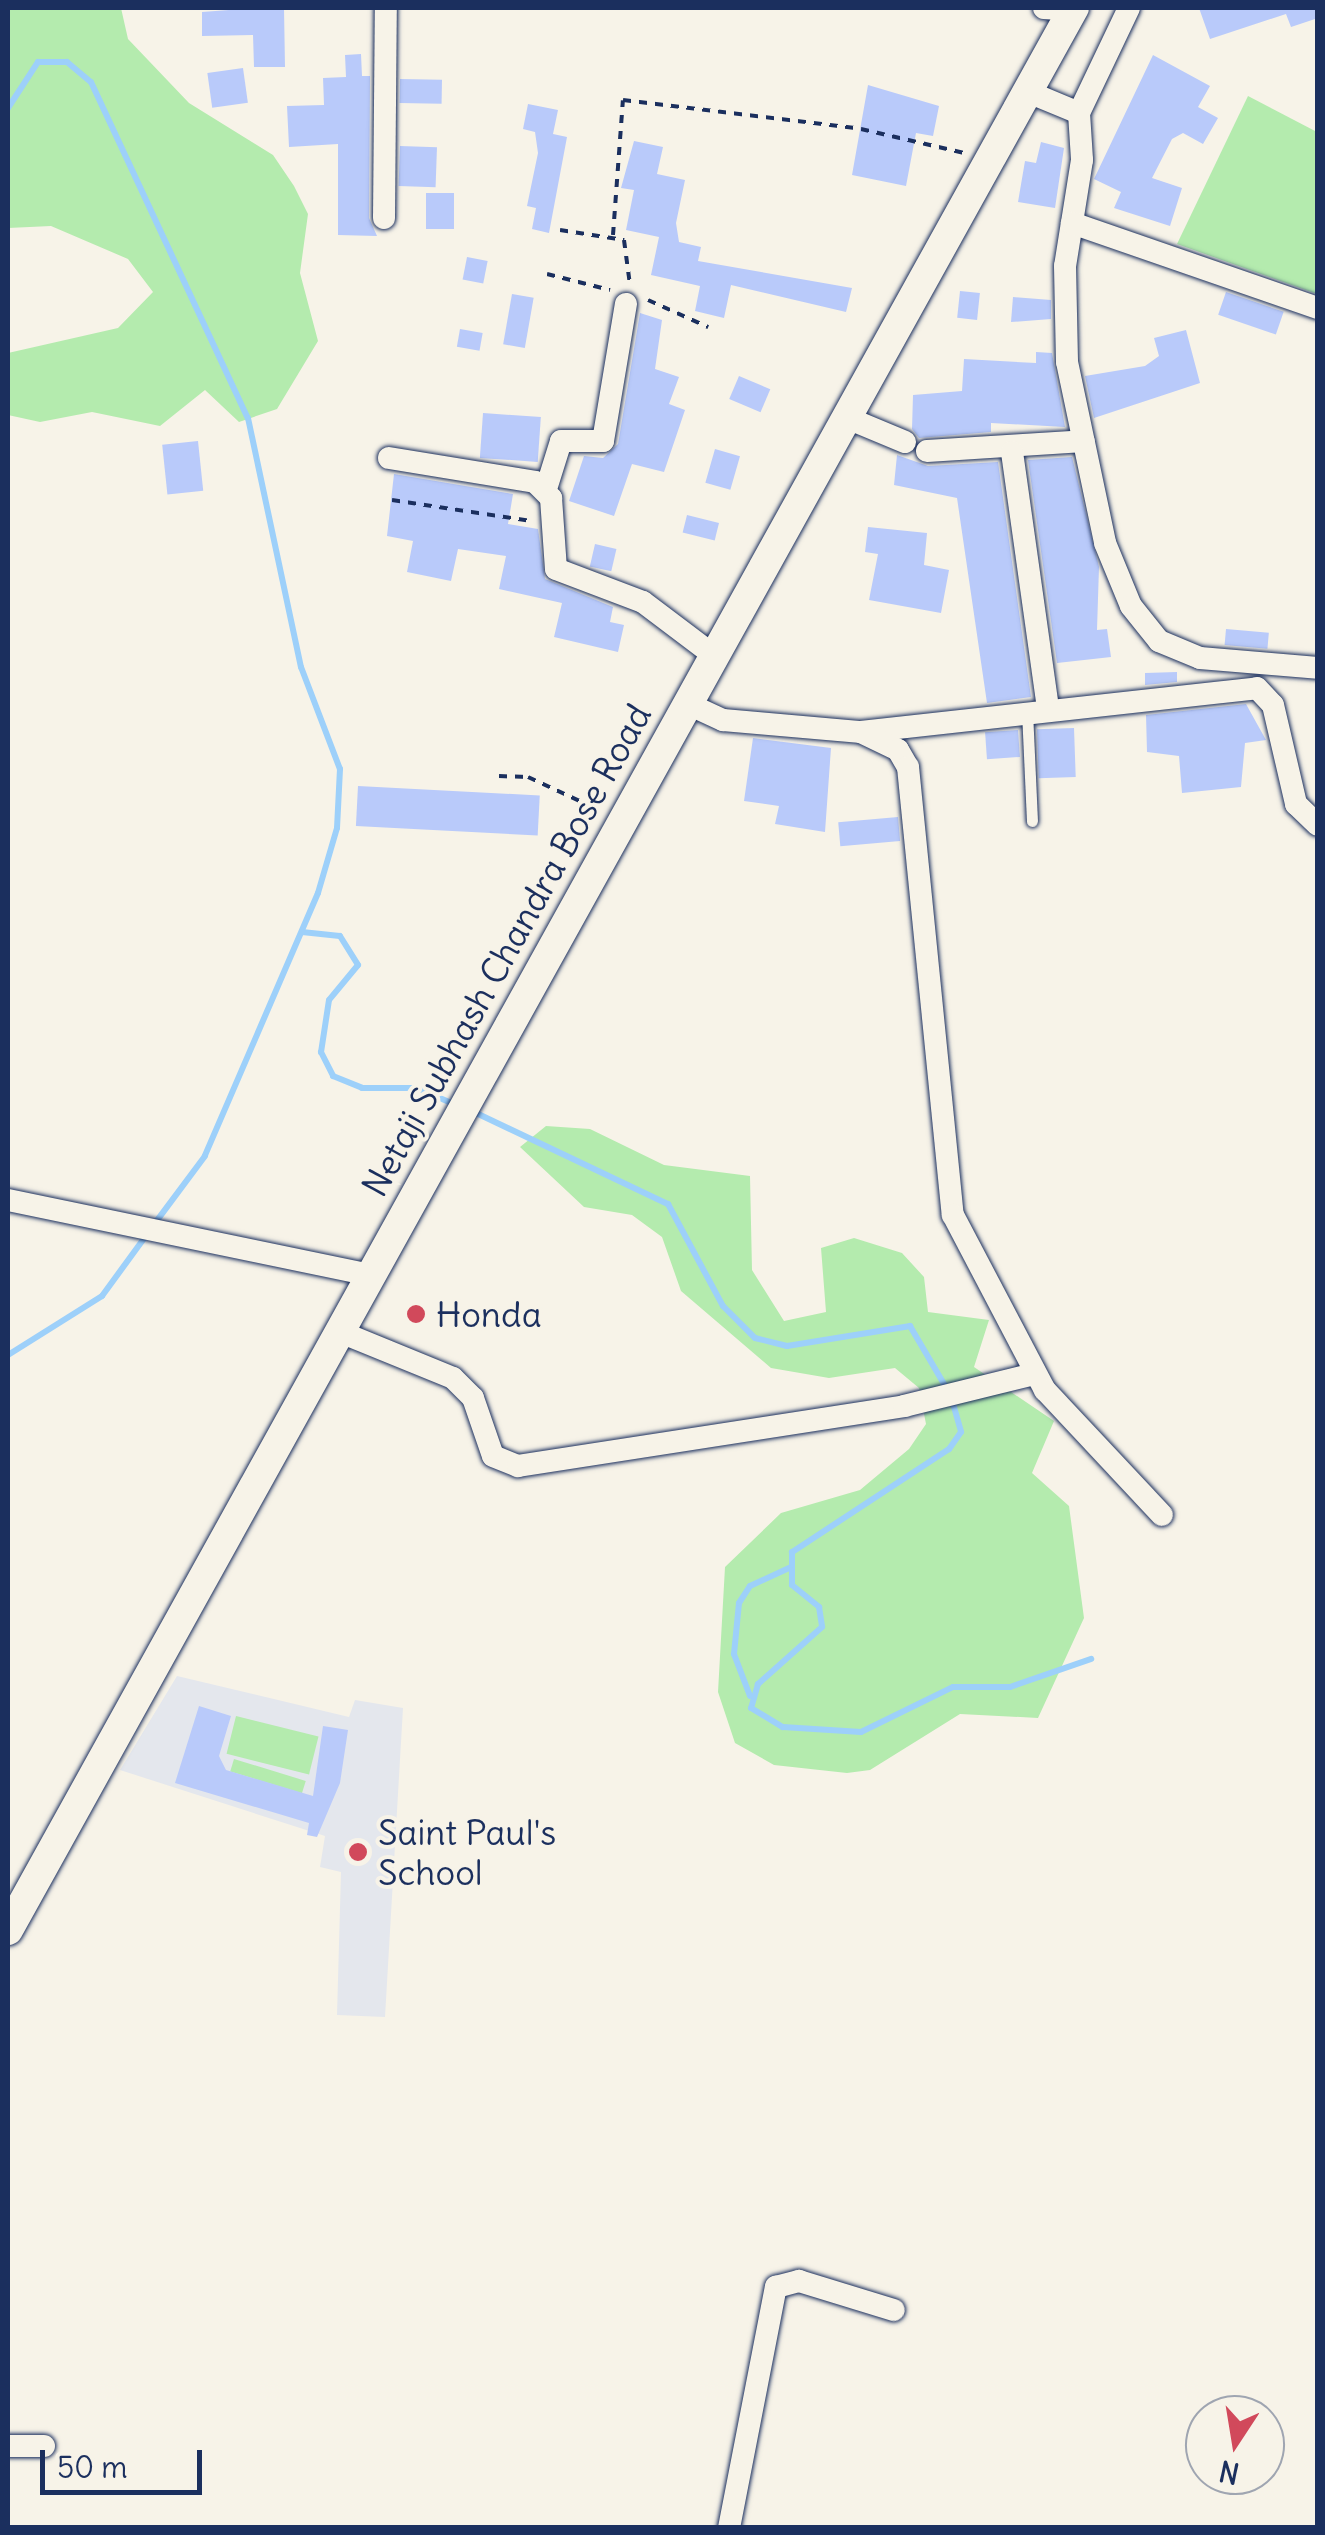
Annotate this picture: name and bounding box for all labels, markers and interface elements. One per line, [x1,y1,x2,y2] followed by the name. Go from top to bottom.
[353,696,659,1204] street label: Netaji Subhash Chandra Bose Road
[436,1293,542,1335] place label: Honda
[405,1303,427,1325] marker: Honda
[378,1811,556,1893] place label: Saint Paul's School
[347,1841,369,1863] marker: Saint Paul's School
[1185,2395,1285,2495] north arrow
[45,2430,208,2492] scale bar
[57,2448,127,2486] text: 50 m
[1216,2453,1242,2492] text: N

